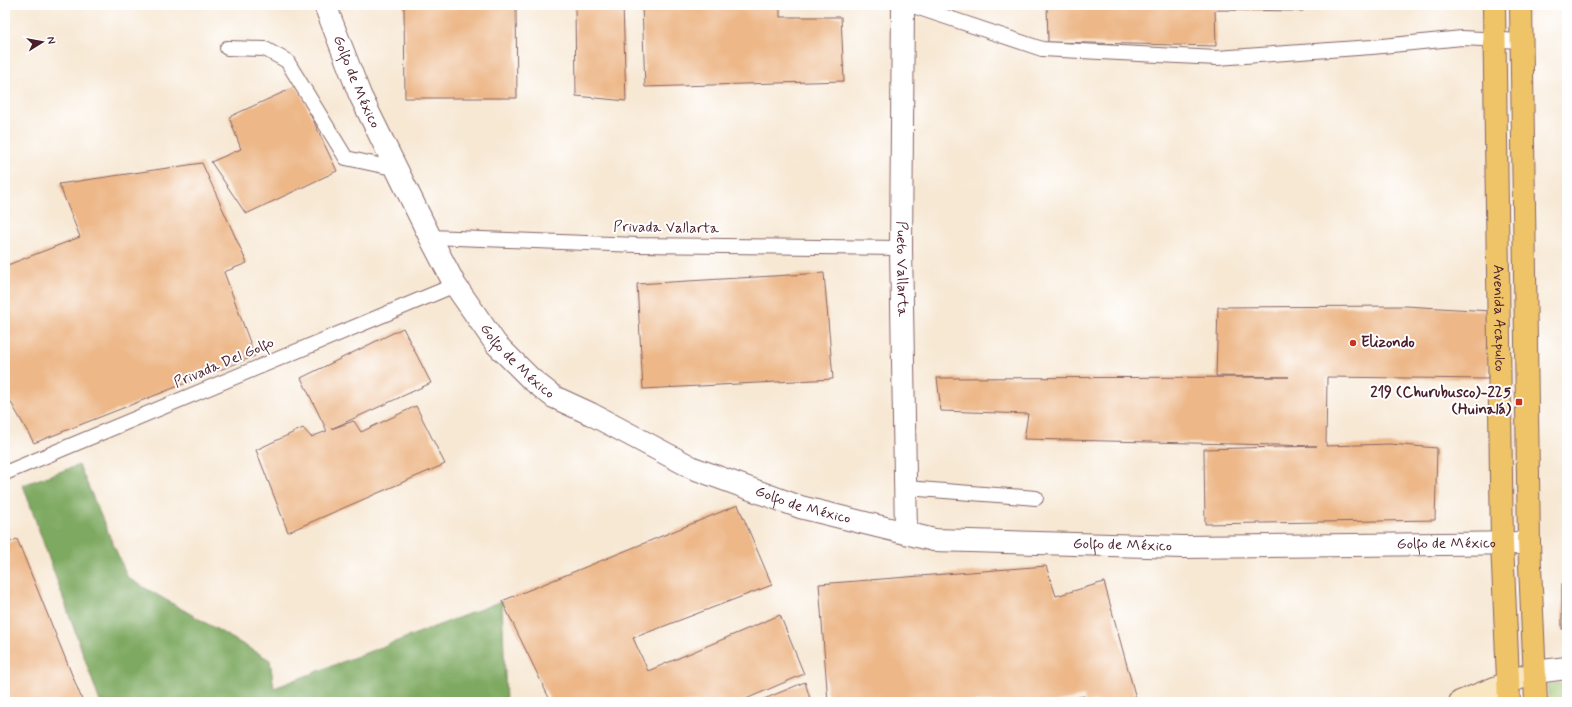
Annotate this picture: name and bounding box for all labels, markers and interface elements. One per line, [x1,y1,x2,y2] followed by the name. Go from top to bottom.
[22,22,62,62] north arrow
[328,33,385,132] street label: Golfo de México
[43,35,58,45] text: N
[613,217,720,239] street label: Privada Vallarta
[891,221,912,318] street label: Pueto Vallarta
[1488,264,1509,372] street label: Avenida Acapulco
[475,320,559,404] street label: Golfo de México
[171,333,278,395] street label: Privada Del Golfo
[1361,333,1415,353] place label: Elizondo
[1348,338,1358,348] marker: Elizondo
[1370,383,1512,420] place label: 219 (Churubusco)-225 (Huinalá)
[1514,397,1524,407] marker: 219 (Churubusco)-225 (Huinalá)
[752,481,853,529] street label: Golfo de México
[1397,533,1496,556] street label: Golfo de México
[1073,534,1172,557] street label: Golfo de México

